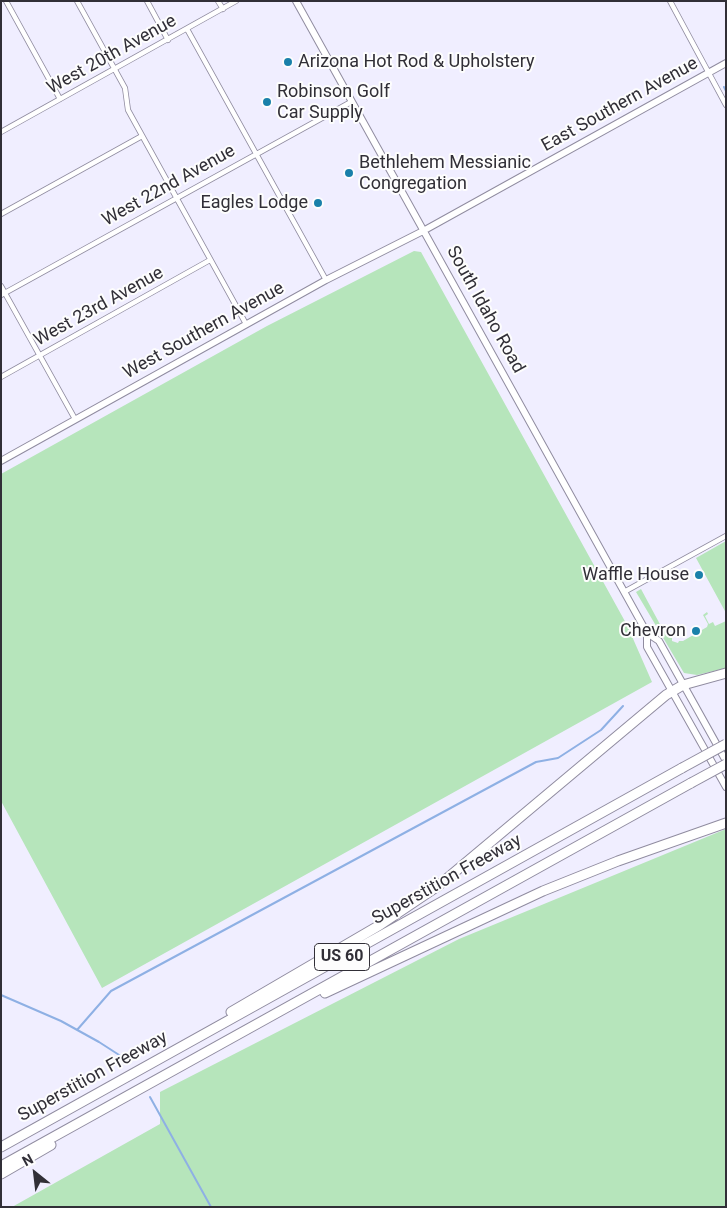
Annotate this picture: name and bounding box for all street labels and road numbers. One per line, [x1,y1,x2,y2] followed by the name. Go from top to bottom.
[44,11,180,99] street label: West 20th Avenue
[538,53,702,157] street label: East Southern Avenue
[99,141,239,231] street label: West 22nd Avenue
[441,243,529,377] street label: South Idaho Road
[31,263,167,351] street label: West 23rd Avenue
[120,278,288,384] street label: West Southern Avenue
[369,830,525,930] street label: Superstition Freeway
[314,944,370,970] road number: US 60
[15,1027,171,1127] street label: Superstition Freeway

